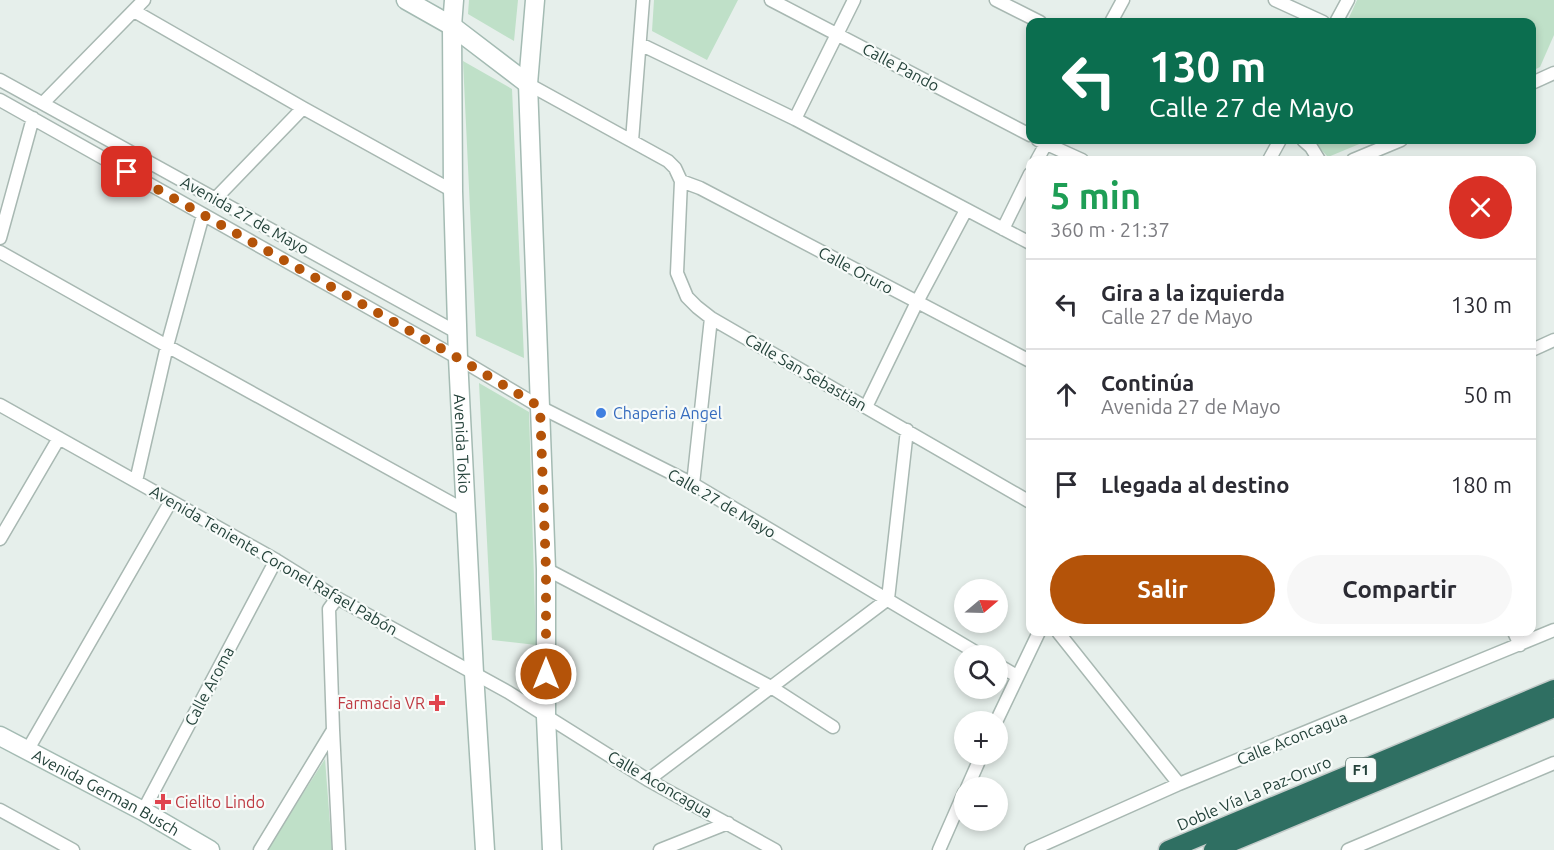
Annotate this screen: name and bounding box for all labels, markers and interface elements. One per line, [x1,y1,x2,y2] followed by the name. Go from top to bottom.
[859,39,943,95] street label: Calle Pando
[1050,42,1128,120] icon: left
[1149,43,1266,90] text: 130 m
[1149,92,1354,122] text: Calle 27 de Mayo
[101,146,152,197] pin
[110,155,143,188] icon: arrive
[178,172,312,258] street label: Avenida 27 de Mayo
[1050,175,1141,216] text: 5 min
[1449,176,1512,239] button: close
[1050,218,1170,241] text: 360 m · 21:37
[816,243,896,297] street label: Calle Oruro
[1101,280,1285,305] text: Gira a la izquierda
[1050,288,1083,321] icon: left
[1451,292,1512,317] text: 130 m
[1101,305,1253,328] text: Calle 27 de Mayo
[742,330,870,414] street label: Calle San Sebastian
[1101,370,1194,395] text: Continúa
[1050,378,1083,411] icon: ahead
[1463,382,1512,407] text: 50 m
[451,393,474,494] street label: Avenida Tokio
[1101,395,1281,418] text: Avenida 27 de Mayo
[613,404,722,422] place label: Chaperia Angel
[594,406,608,420] marker: Chaperia Angel
[665,465,779,541] street label: Calle 27 de Mayo
[1050,468,1083,501] icon: arrive
[1101,472,1289,497] text: Llegada al destino
[1451,472,1512,497] text: 180 m
[147,481,401,639] street label: Avenida Teniente Coronel Rafael Pabón
[1050,555,1275,624] button: Salir
[1287,555,1512,624] button: Compartir
[954,579,1008,633] north arrow
[954,579,1008,831] map controls
[514,642,578,706] position arrow
[181,643,237,729] street label: Calle Aroma
[954,645,1008,699] button: search
[338,694,425,712] place label: Farmacia VR
[430,696,444,710] marker: Farmacia VR
[1234,708,1350,768] street label: Calle Aconcagua
[954,711,1008,765] button: +
[29,746,183,839] street label: Avenida German Busch
[605,747,715,821] street label: Calle Aconcagua
[1174,752,1334,834] street label: Doble Vía La Paz-Oruro
[1346,758,1376,782] road number: F1
[954,777,1008,831] button: −
[175,793,265,811] place label: Cielito Lindo
[156,795,170,809] marker: Cielito Lindo

